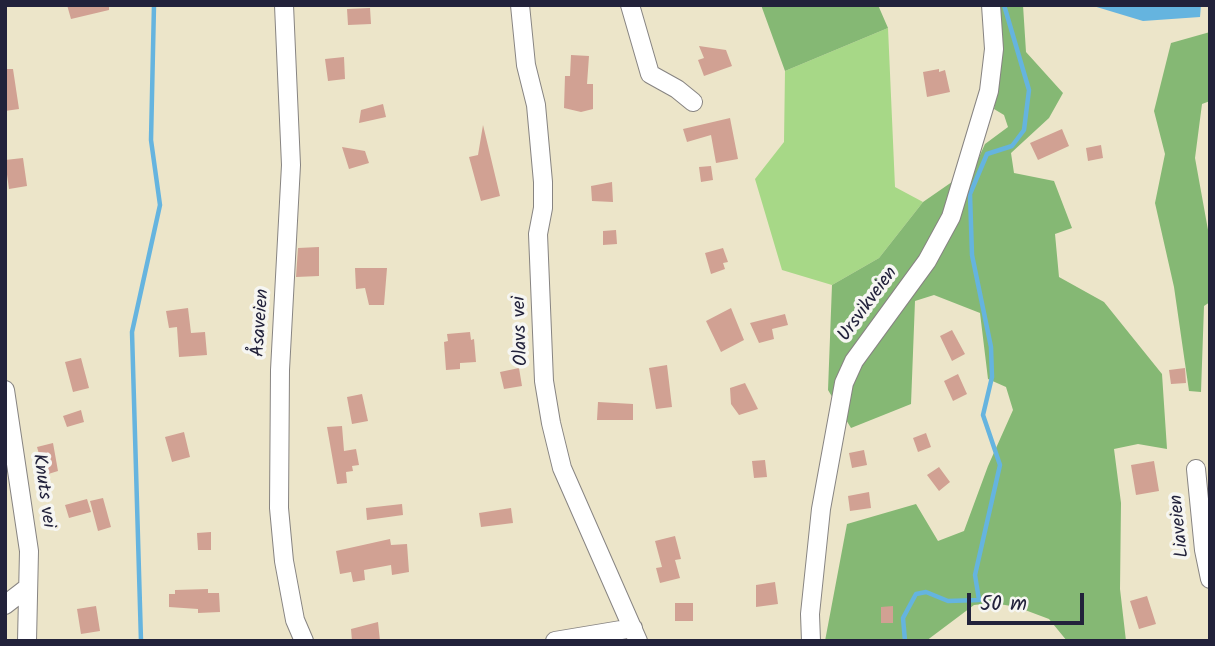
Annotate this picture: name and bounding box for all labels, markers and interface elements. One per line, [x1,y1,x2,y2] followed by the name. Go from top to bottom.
[834,263,904,347] street label: Ursvikveien
[248,288,276,358] street label: Åsaveien
[509,296,535,366] street label: Olavs vei
[26,452,58,530] street label: Knuts vei
[1166,493,1196,559] street label: Liaveien
[970,580,1087,624] scale bar
[980,588,1027,621] text: 50 m

